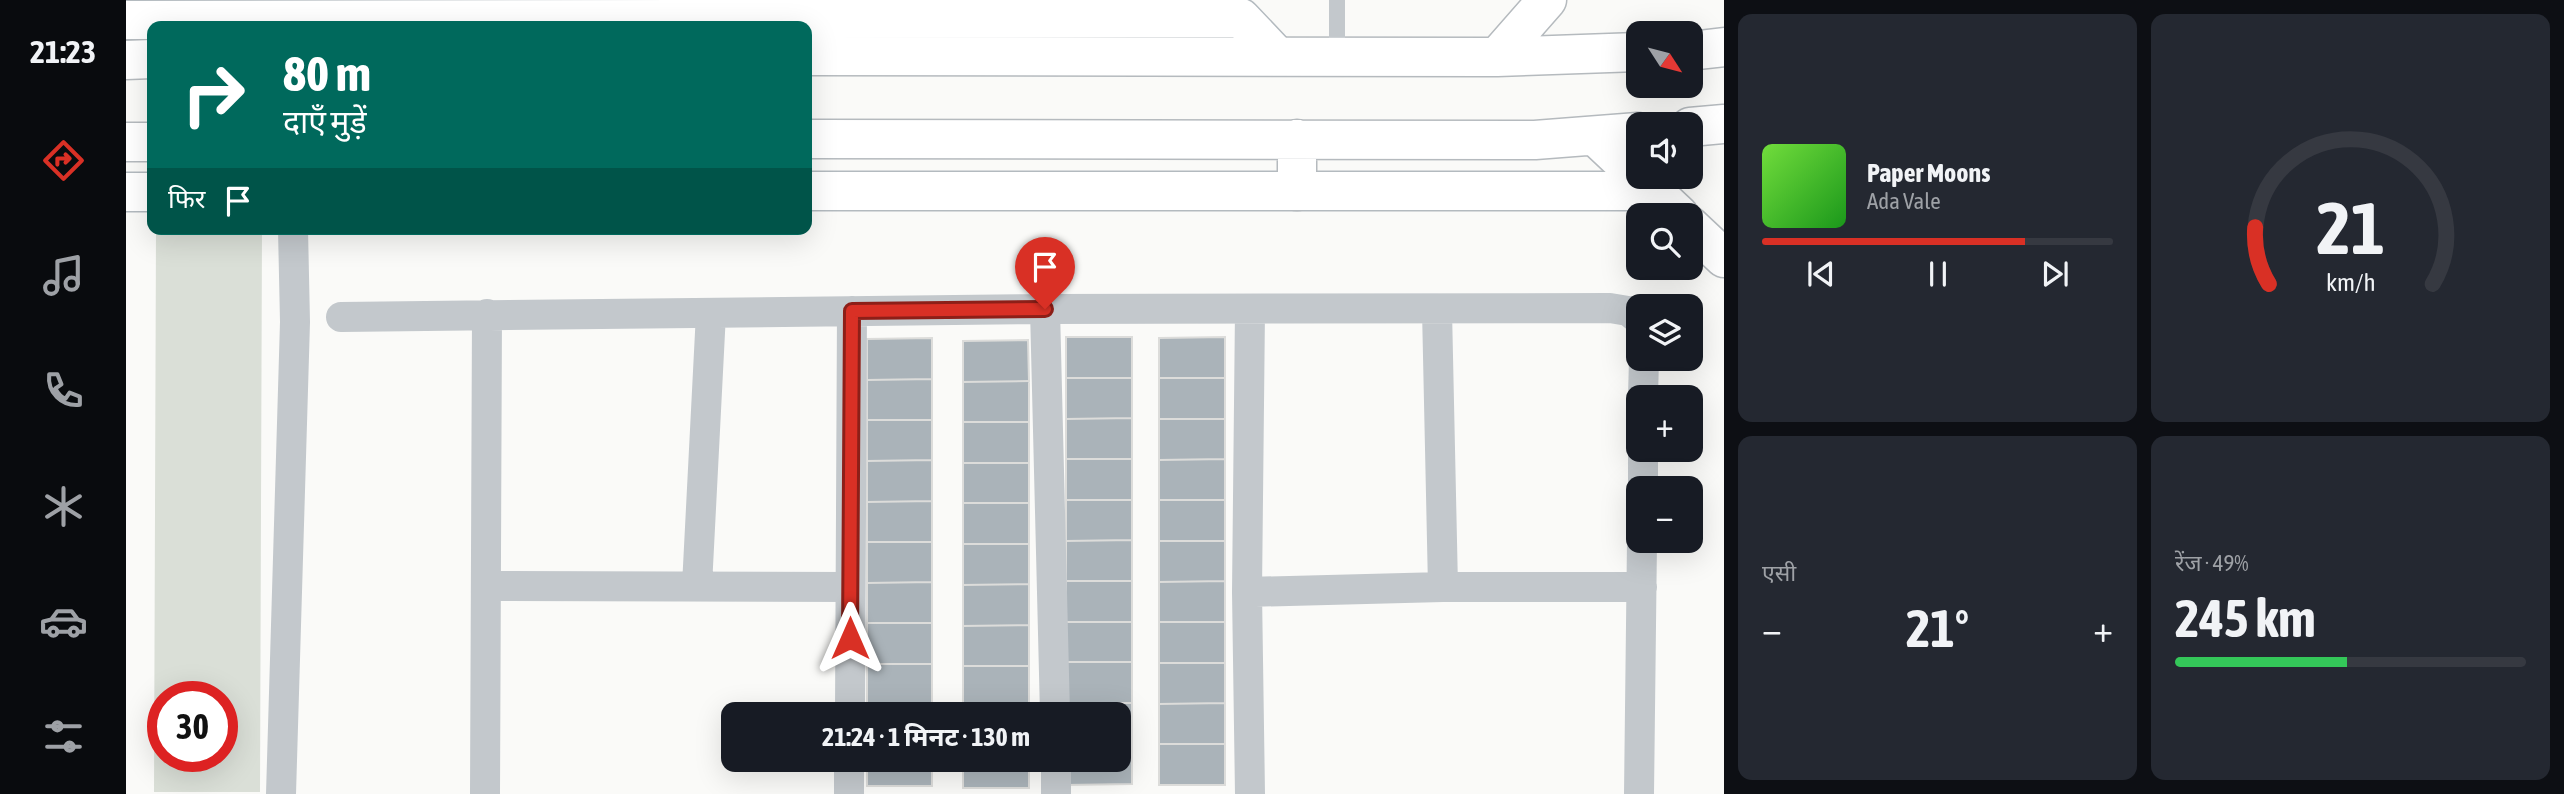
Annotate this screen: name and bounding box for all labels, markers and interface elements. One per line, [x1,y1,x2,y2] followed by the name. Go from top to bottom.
[1626,21,1703,98] north arrow
[1626,21,1703,553] map controls
[30,33,96,70] text: 21:23
[283,45,371,101] text: 80 m
[168,49,259,140] icon: right
[283,103,367,140] text: दाएँ मुड़ें
[1626,112,1703,189] button: sound
[39,136,88,185] icon: directions
[1867,158,1990,188] text: Paper Moons
[219,182,257,220] icon: arrive
[168,184,205,214] text: फिर
[2316,187,2385,270] text: 21
[1867,188,1941,214] text: Ada Vale
[1626,203,1703,280] button: search
[1015,237,1075,309] pin
[1026,248,1064,286] icon: arrive
[39,251,88,300] icon: music
[1802,255,1840,293] icon: previous
[1919,255,1957,293] icon: pause
[2036,255,2074,293] icon: next
[2326,268,2375,296] text: km/h
[1626,294,1703,371] button: layers
[39,366,88,415] icon: phone
[1626,385,1703,462] button: +
[1626,476,1703,553] button: −
[39,482,88,531] icon: climate
[2175,550,2249,576] text: रेंज · 49%
[1762,560,1796,586] text: एसी
[2175,588,2316,648] text: 245 km
[39,597,88,646] icon: car
[1906,598,1969,658] text: 21°
[813,601,887,675] position arrow
[1762,607,1782,650] text: −
[2093,607,2113,650] text: +
[147,681,238,772] speed limit sign: 30
[39,712,88,761] icon: filters
[822,722,1030,752] text: 21:24 · 1 मिनट · 130 m

